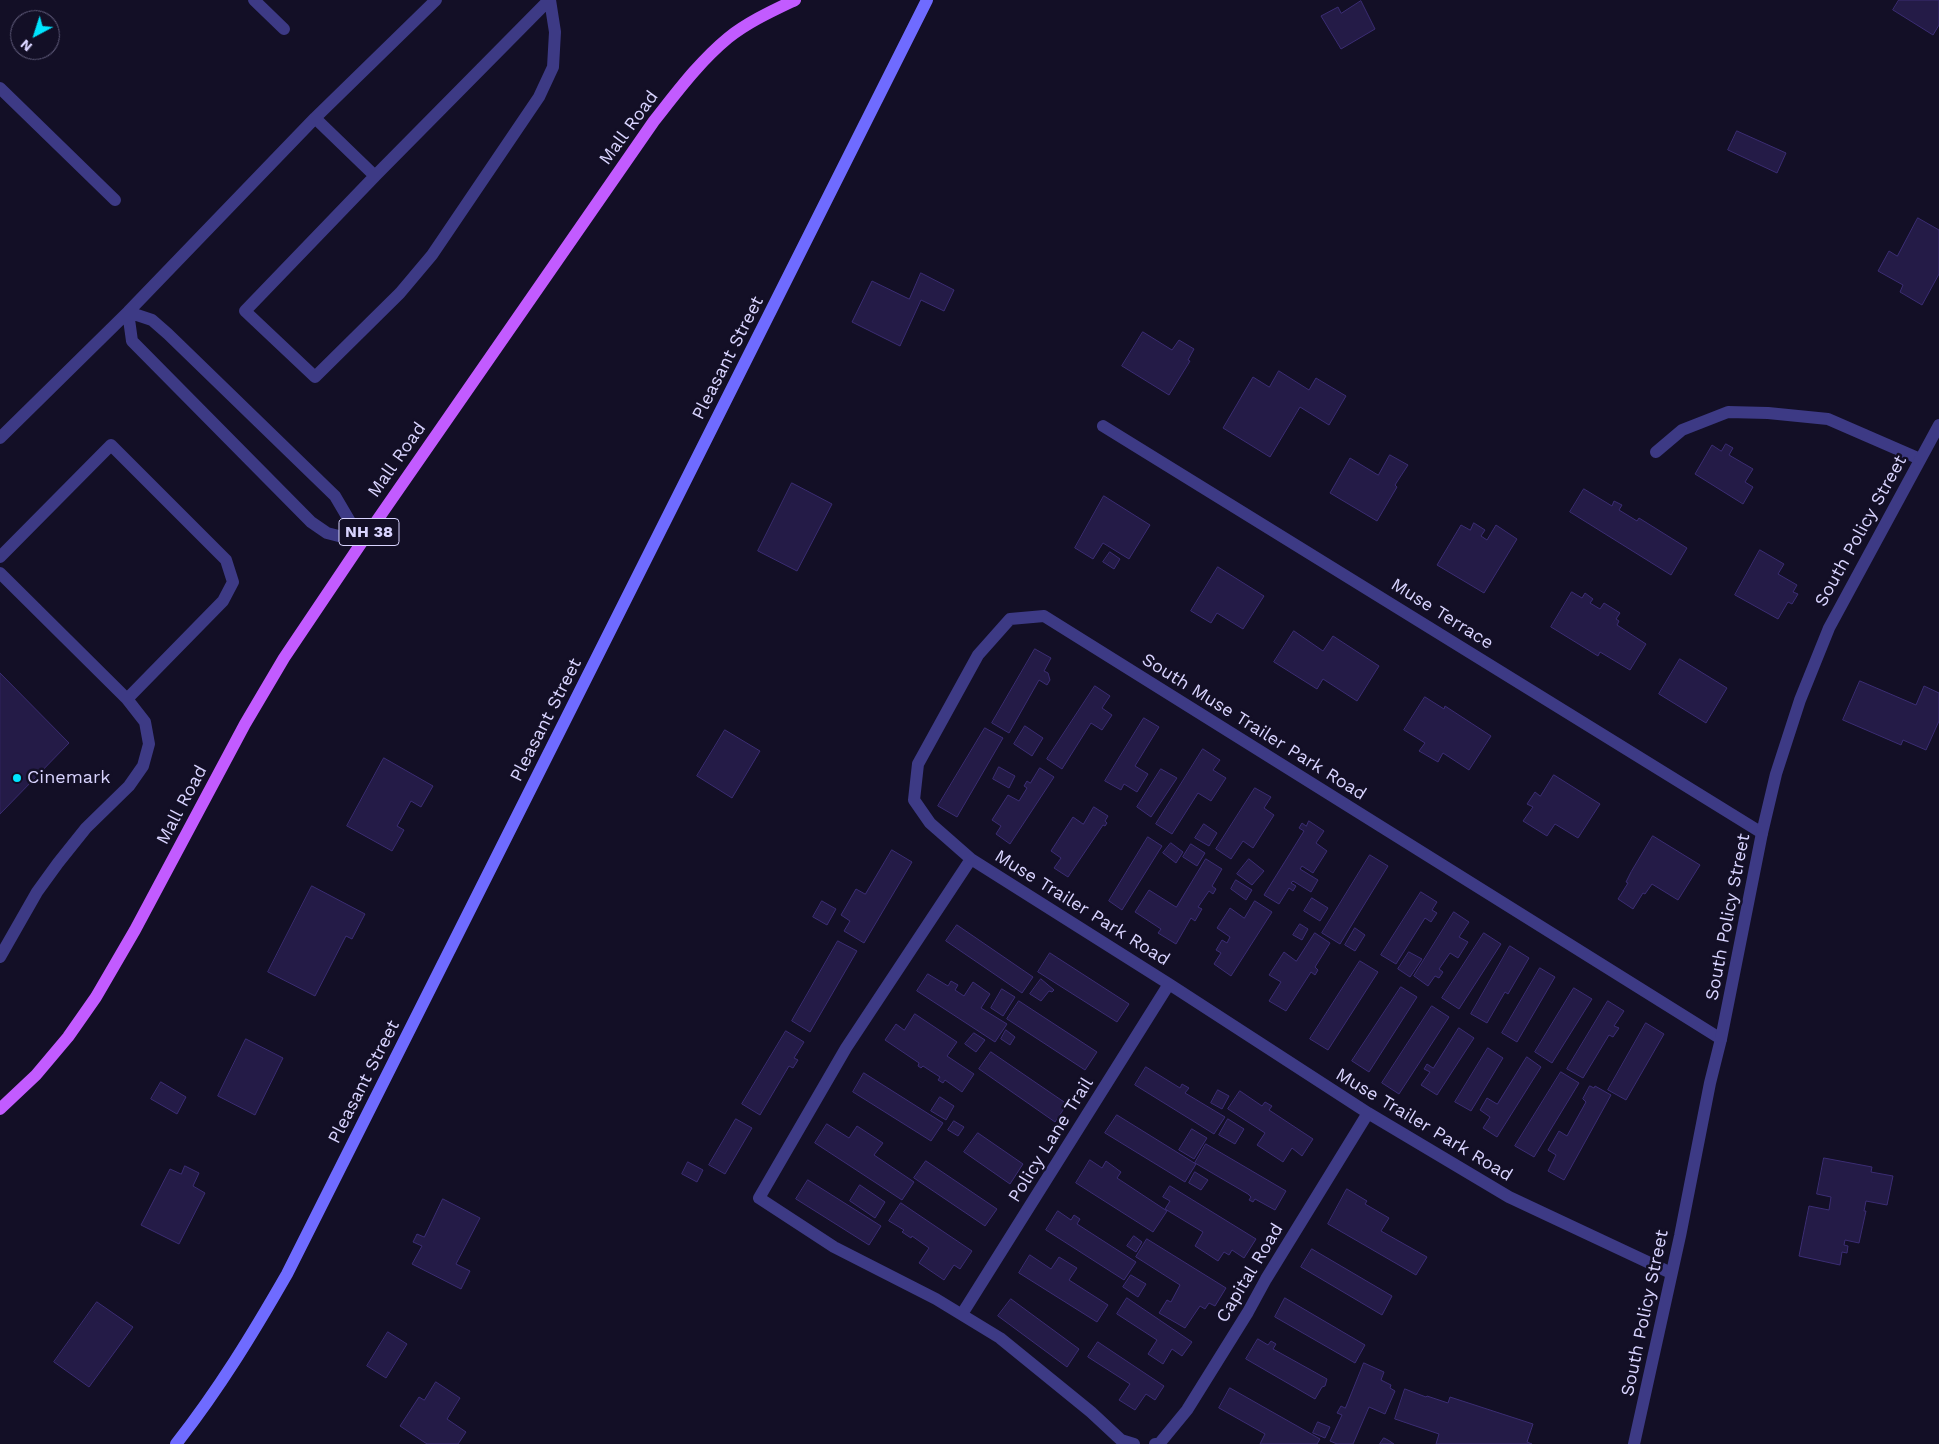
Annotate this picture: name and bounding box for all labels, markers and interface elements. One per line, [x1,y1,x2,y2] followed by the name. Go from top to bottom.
[10,10,60,60] north arrow
[17,36,35,55] text: N
[595,87,663,169] street label: Mall Road
[688,293,768,423] street label: Pleasant Street
[363,418,431,502] street label: Mall Road
[1810,452,1912,610] street label: South Policy Street
[339,518,399,546] road number: NH 38
[1387,574,1497,654] street label: Muse Terrace
[1138,649,1370,805] street label: South Muse Trailer Park Road
[506,655,586,785] street label: Pleasant Street
[152,762,212,848] street label: Mall Road
[27,767,111,789] place label: Cinemark
[11,772,23,784] marker: Cinemark
[1701,832,1755,1002] street label: South Policy Street
[991,845,1173,971] street label: Muse Trailer Park Road
[324,1017,404,1147] street label: Pleasant Street
[1332,1064,1516,1186] street label: Muse Trailer Park Road
[1004,1074,1098,1206] street label: Policy Lane Trail
[1212,1219,1288,1327] street label: Capital Road
[1617,1228,1673,1398] street label: South Policy Street

